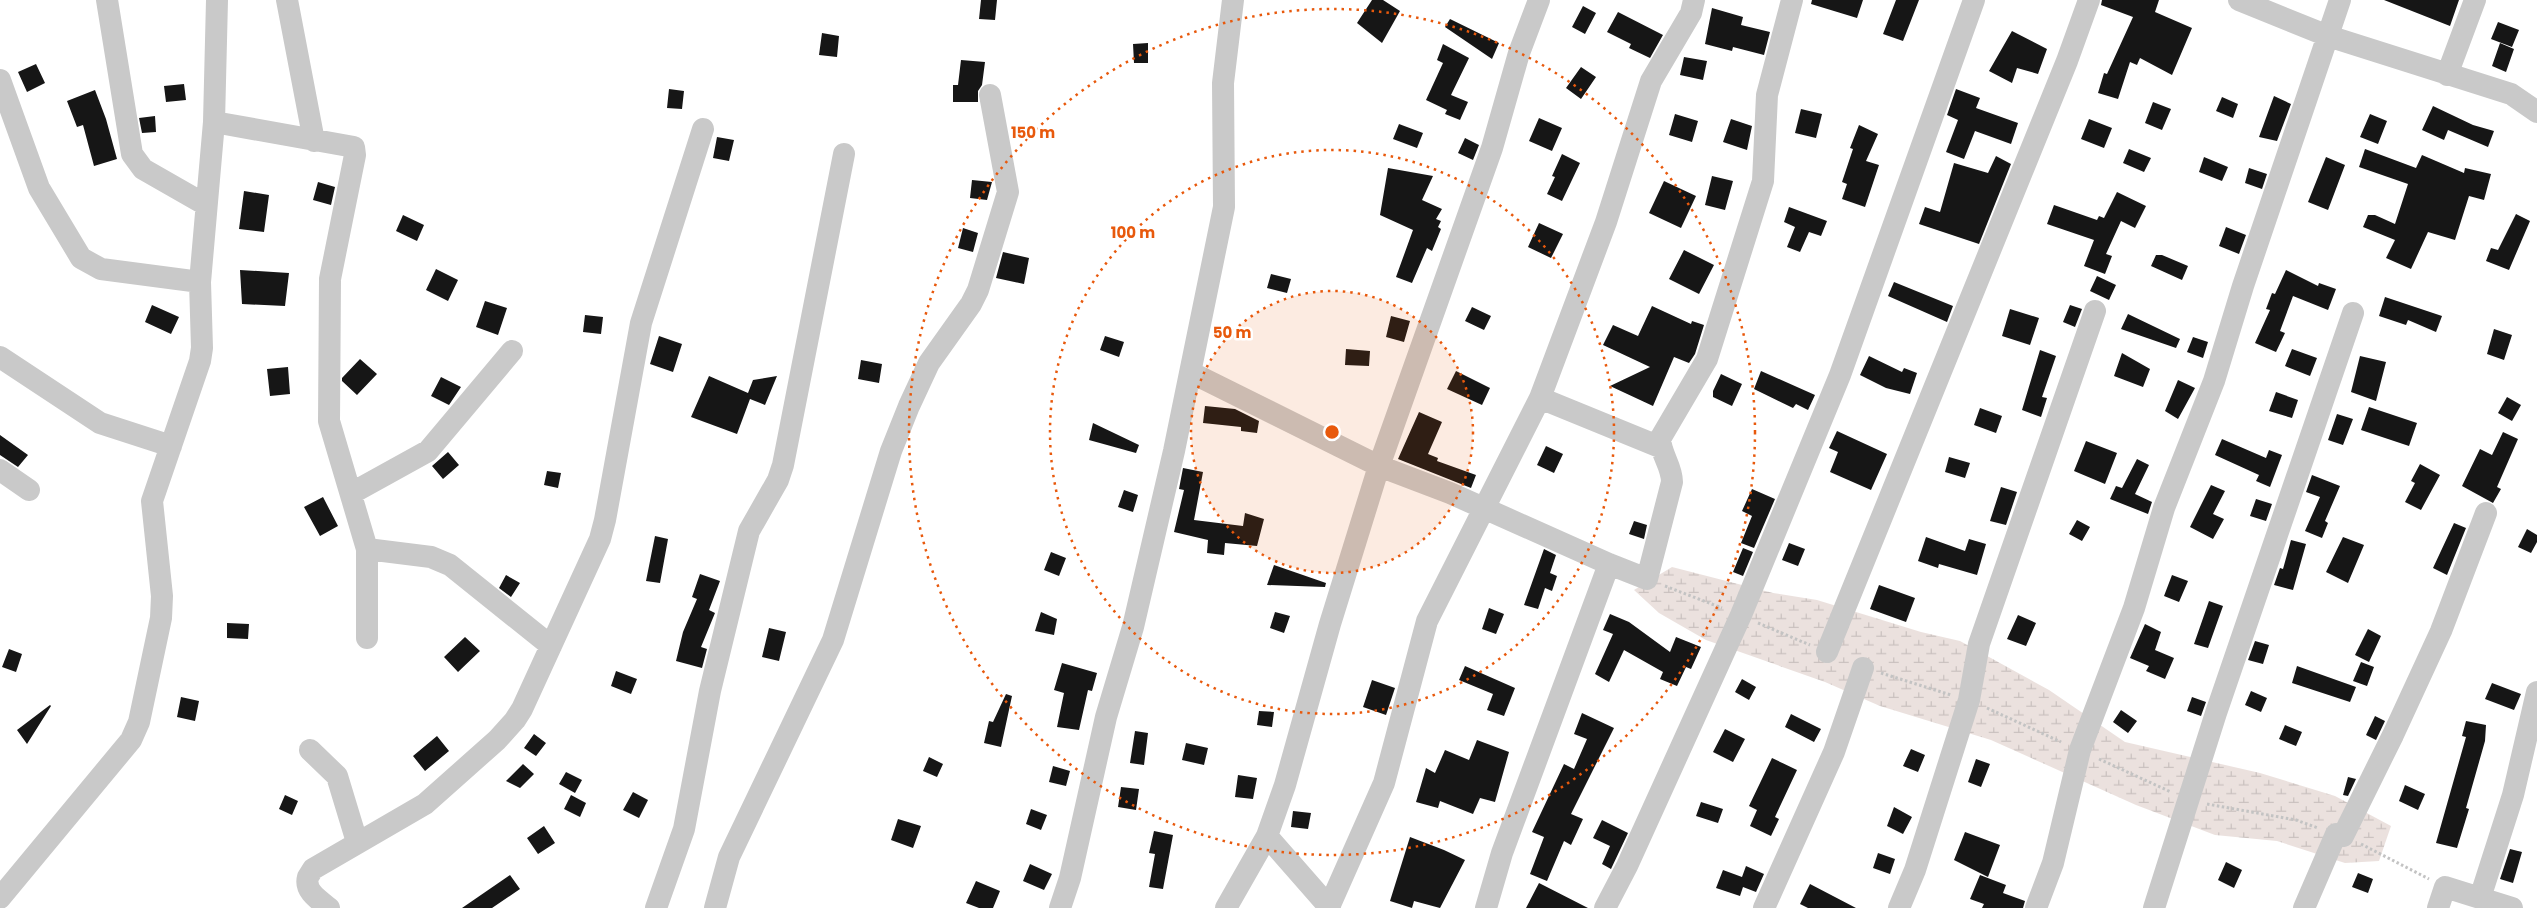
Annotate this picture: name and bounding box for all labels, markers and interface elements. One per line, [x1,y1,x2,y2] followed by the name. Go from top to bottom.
[1011,122,1055,143] text: 150 m
[1111,222,1155,243] text: 100 m
[1213,322,1251,343] text: 50 m
[1323,423,1341,441] centre of rings

